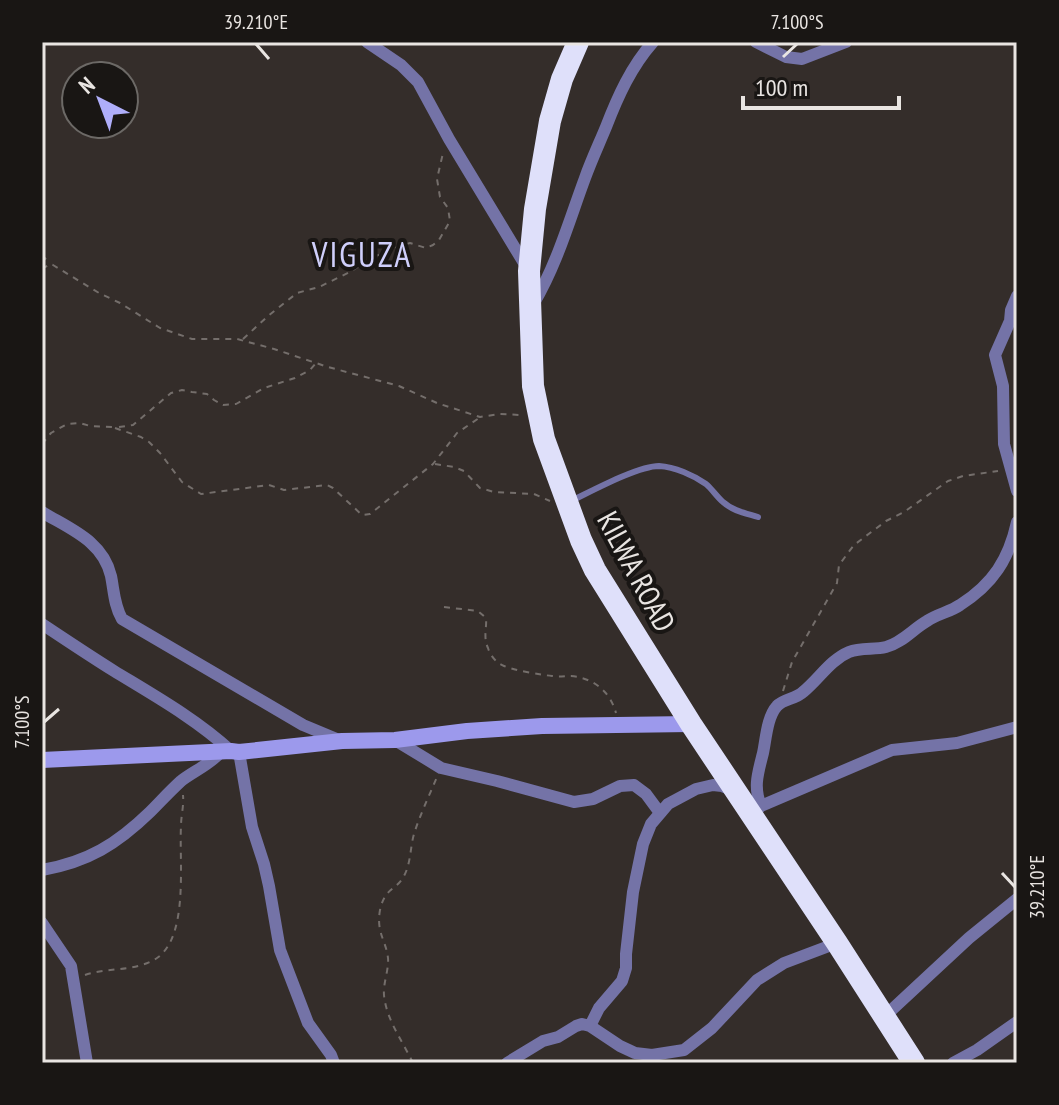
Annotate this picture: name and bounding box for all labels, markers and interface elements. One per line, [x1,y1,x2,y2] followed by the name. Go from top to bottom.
[224,9,288,35] text: 39.210°E
[770,9,824,35] text: 7.100°S
[60,60,140,140] north arrow
[743,60,899,110] scale bar
[73,71,100,100] text: N
[755,72,808,103] text: 100 m
[311,232,412,276] district label: VIGUZA
[589,504,685,638] street label: KILWA ROAD
[9,695,35,749] text: 7.100°S
[1024,855,1050,919] text: 39.210°E

